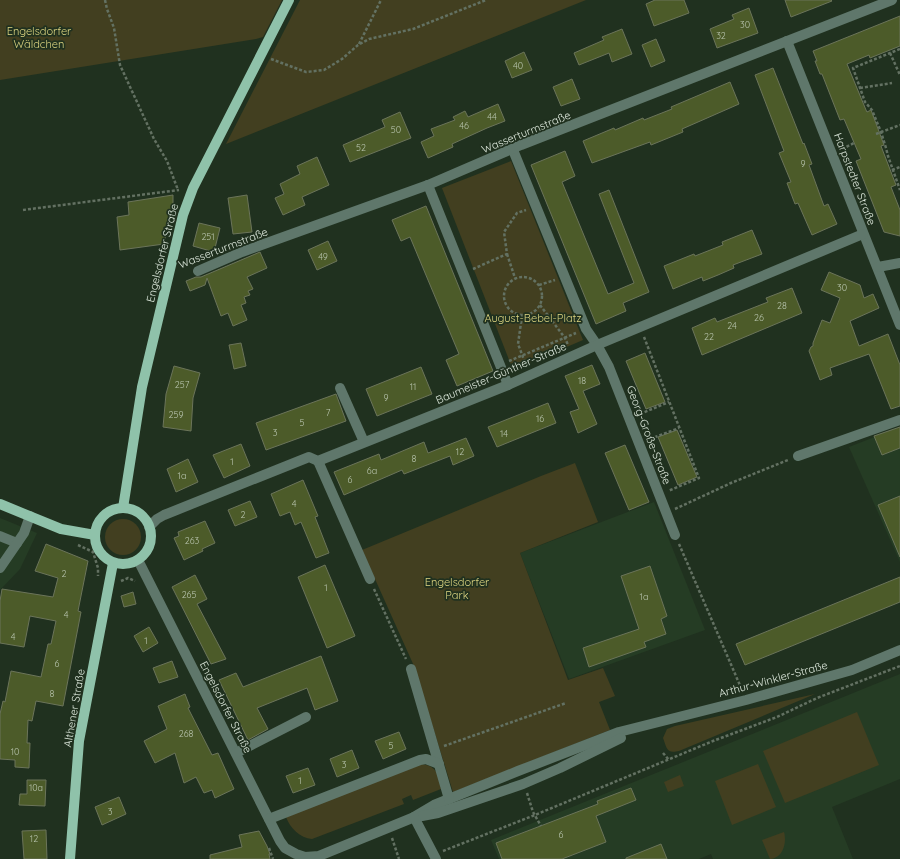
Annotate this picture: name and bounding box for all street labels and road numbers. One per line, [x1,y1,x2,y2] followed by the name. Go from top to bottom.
[479,108,573,156] street label: Wasserturmstraße
[831,131,879,227] street label: Harpstedter Straße
[143,202,181,304] street label: Engelsdorfer Straße
[176,224,270,272] street label: Wasserturmstraße
[434,339,568,407] street label: Baumeister-Günther-Straße
[624,384,674,486] street label: Georg-Große-Straße
[717,658,829,700] street label: Arthur-Winkler-Straße
[197,659,255,755] street label: Engelsdorfer Straße
[60,668,88,748] street label: Althener Straße

